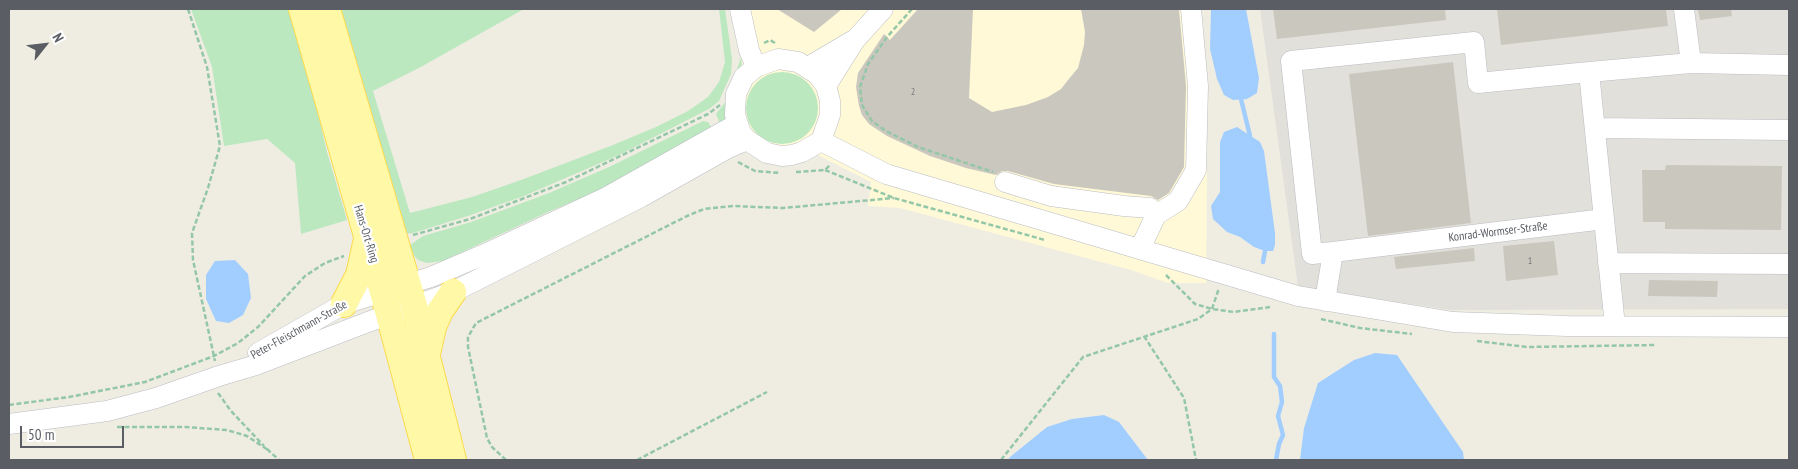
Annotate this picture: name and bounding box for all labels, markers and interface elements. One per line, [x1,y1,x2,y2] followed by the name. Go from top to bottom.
[20,20,70,70] north arrow
[48,30,68,45] text: N
[911,86,915,98] house number: 2
[350,203,382,265] street label: Hans-Ort-Ring
[1448,219,1548,245] street label: Konrad-Wormser-Straße
[1528,255,1532,267] house number: 1
[248,298,350,362] street label: Peter-Fleischmann-Straße
[22,416,126,448] scale bar
[28,425,54,444] text: 50 m

